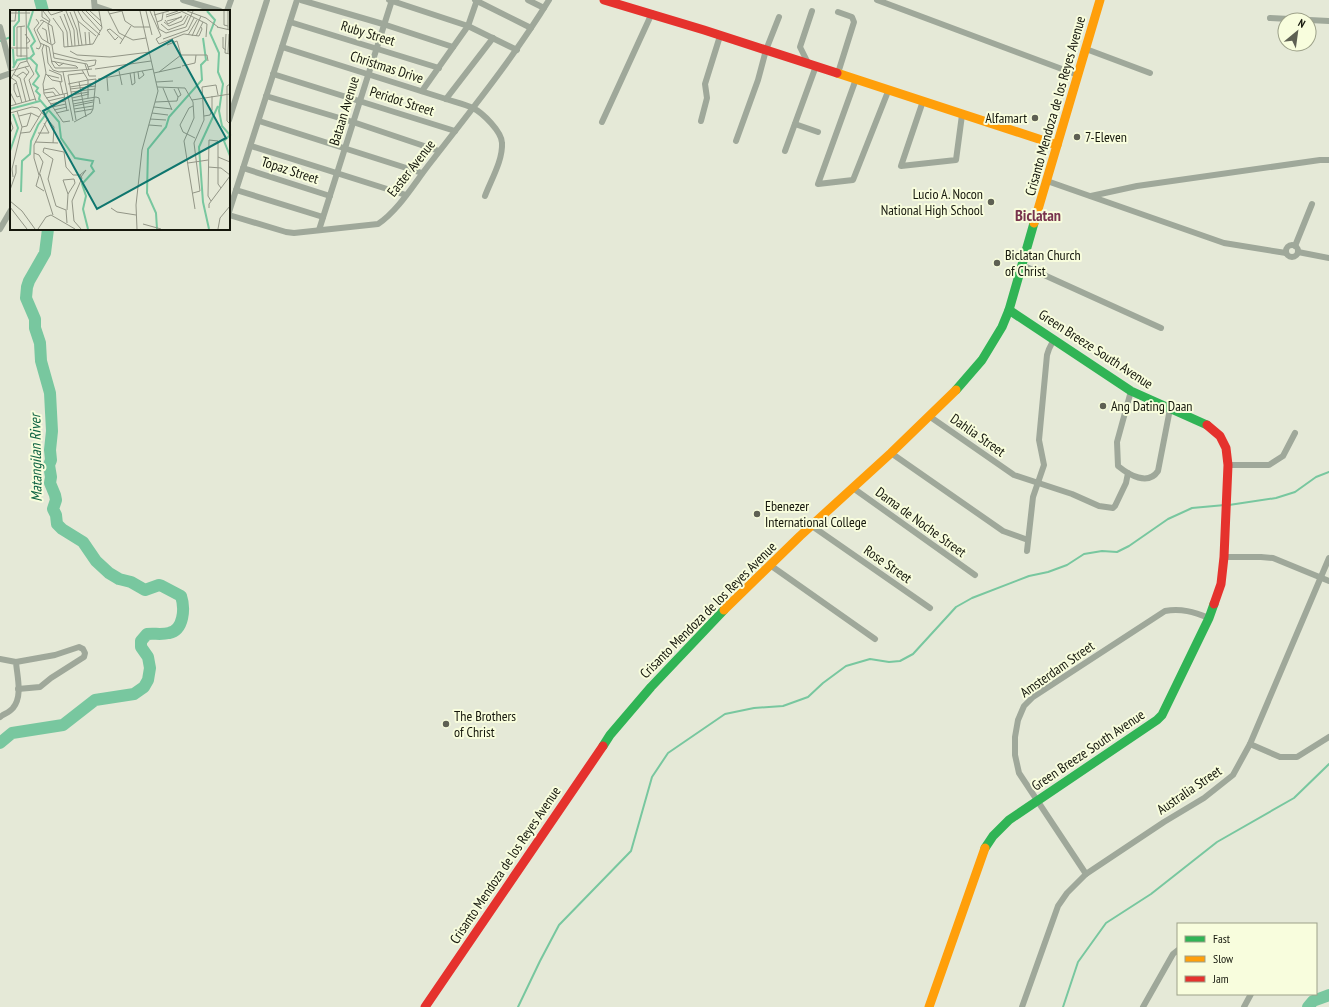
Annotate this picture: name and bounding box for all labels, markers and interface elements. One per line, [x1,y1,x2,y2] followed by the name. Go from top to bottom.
[10,10,230,230] inset map
[1277,12,1317,52] north arrow
[1021,14,1089,198] street label: Crisanto Mendoza de los Reyes Avenue
[339,16,397,50] street label: Ruby Street
[1296,16,1308,31] text: N
[348,47,426,87] street label: Christmas Drive
[325,74,363,148] street label: Bataan Avenue
[368,82,437,120] street label: Peridot Street
[985,109,1027,127] place label: Alfamart
[1030,113,1040,123] marker: Alfamart
[1085,128,1127,146] place label: 7-Eleven
[1072,132,1082,142] marker: 7-Eleven
[383,136,439,200] street label: Easter Avenue
[259,152,321,188] street label: Topaz Street
[881,185,984,219] place label: Lucio A. Nocon National High School
[986,197,996,207] marker: Lucio A. Nocon National High School
[1015,205,1061,225] district label: Biclatan
[1005,246,1081,280] place label: Biclatan Church of Christ
[992,258,1002,268] marker: Biclatan Church of Christ
[1035,305,1157,393] street label: Green Breeze South Avenue
[1111,397,1192,415] place label: Ang Dating Daan
[1098,401,1108,411] marker: Ang Dating Daan
[947,410,1009,461] street label: Dahlia Street
[25,412,46,502] water label: Matangilan River
[872,483,970,561] street label: Dama de Noche Street
[765,497,867,531] place label: Ebenezer International College
[752,509,762,519] marker: Ebenezer International College
[636,538,780,682] street label: Crisanto Mendoza de los Reyes Avenue
[860,541,916,587] street label: Rose Street
[1016,637,1098,701] street label: Amsterdam Street
[1028,705,1148,795] street label: Green Breeze South Avenue
[454,707,516,741] place label: The Brothers of Christ
[441,719,451,729] marker: The Brothers of Christ
[1153,762,1225,818] street label: Australia Street
[446,783,565,947] street label: Crisanto Mendoza de los Reyes Avenue
[1177,923,1317,995] legend
[1213,931,1231,946] text: Fast
[1213,951,1234,966] text: Slow
[1212,971,1229,986] text: Jam

